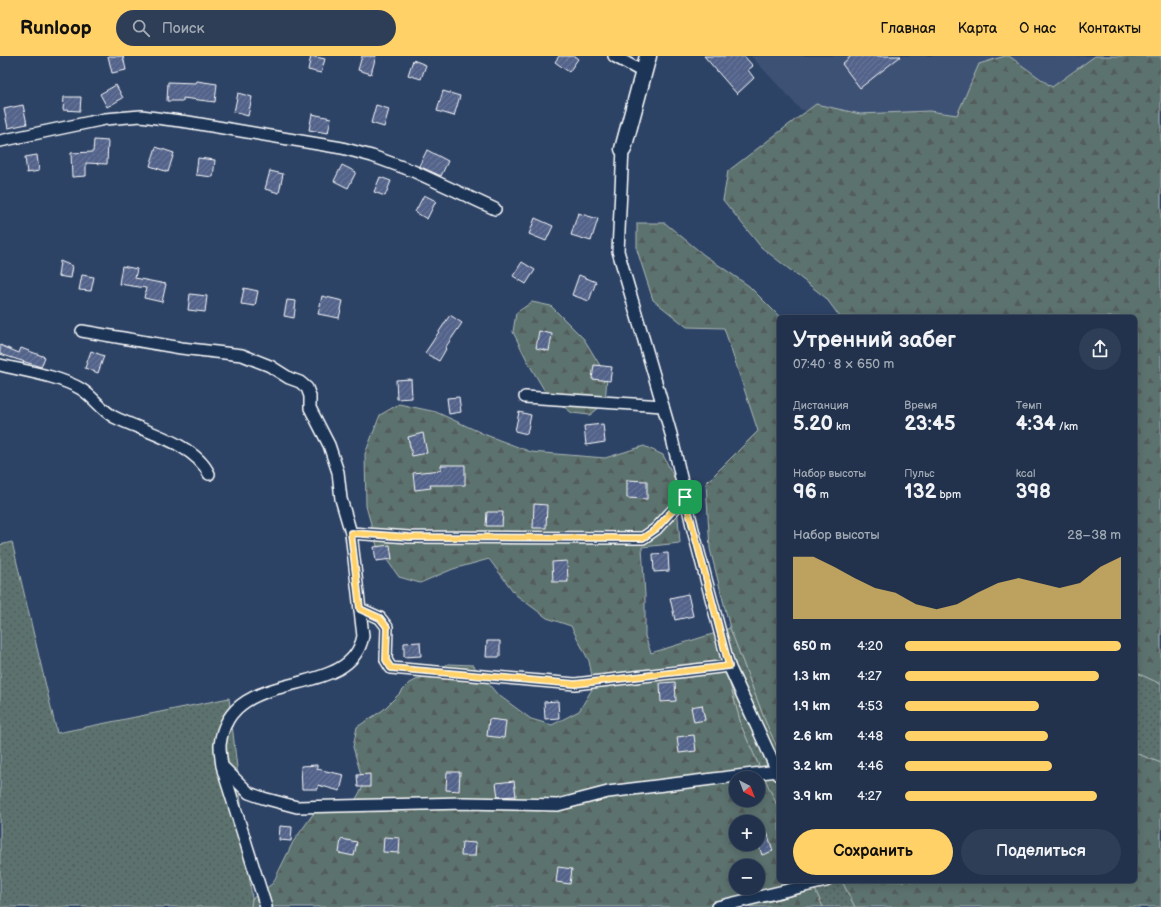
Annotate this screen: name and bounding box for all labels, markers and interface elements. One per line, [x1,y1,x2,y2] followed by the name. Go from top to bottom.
[116,10,396,46] search box
[20,17,92,40] text: Runloop
[130,17,152,39] icon: search
[162,19,204,38] text: Поиск
[881,20,936,37] text: Главная
[958,20,997,37] text: Карта
[1019,20,1056,37] text: О нас
[1078,20,1141,37] text: Контакты
[793,327,956,354] text: Утренний забег
[1079,328,1121,370] button: share
[793,356,894,372] text: 07:40 · 8 × 650 m
[793,399,849,412] text: Дистанция
[904,399,937,412] text: Время
[1016,399,1042,412] text: Темп
[793,412,833,436] text: 5.20
[904,412,956,436] text: 23:45
[1016,412,1056,436] text: 4:34
[833,420,851,433] text: km
[1056,420,1078,433] text: /km
[793,467,866,480] text: Набор высоты
[904,467,935,480] text: Пульс
[1016,467,1035,480] text: kcal
[668,480,702,514] pin
[793,480,817,504] text: 96
[904,480,936,504] text: 132
[1016,480,1051,504] text: 398
[674,486,696,508] icon: arrive
[817,488,829,501] text: m
[936,488,961,501] text: bpm
[793,527,880,543] text: Набор высоты
[1067,527,1121,543] text: 28–38 m
[793,638,831,654] text: 650 m
[857,638,883,654] text: 4:20
[793,668,830,684] text: 1.3 km
[857,668,882,684] text: 4:27
[793,698,830,714] text: 1.9 km
[857,698,883,714] text: 4:53
[793,728,833,744] text: 2.6 km
[857,728,883,744] text: 4:48
[793,758,833,774] text: 3.2 km
[857,758,883,774] text: 4:46
[729,771,765,807] north arrow
[729,771,765,895] map controls
[793,788,832,804] text: 3.9 km
[857,788,882,804] text: 4:27
[729,815,765,851] button: +
[793,829,953,875] button: Сохранить
[961,829,1121,875] button: Поделиться
[729,859,765,895] button: −

